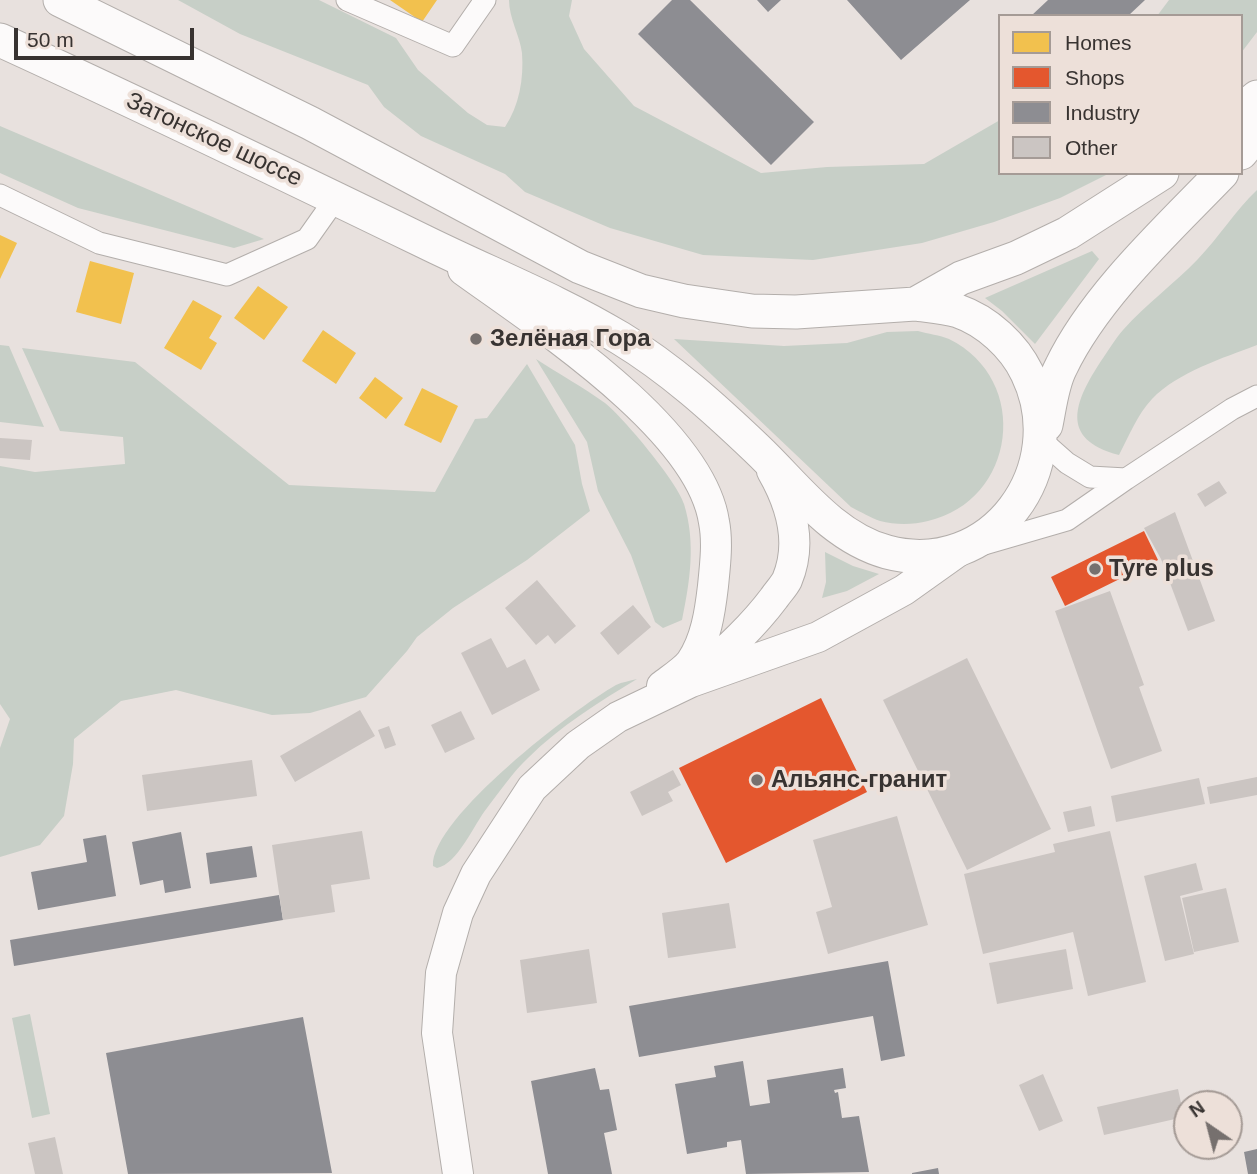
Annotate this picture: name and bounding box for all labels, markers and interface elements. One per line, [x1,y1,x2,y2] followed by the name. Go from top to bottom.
[18,14,198,58] scale bar
[998,14,1243,175] legend
[27,28,74,51] text: 50 m
[1065,31,1132,54] text: Homes
[1065,66,1125,89] text: Shops
[121,87,307,193] street label: Затонское шоссе
[1065,101,1140,124] text: Industry
[1065,136,1118,159] text: Other
[490,325,651,353] place label: Зелёная Гора
[468,331,484,347] marker: Зелёная Гора
[1109,555,1214,583] place label: Tyre plus
[1087,561,1103,577] marker: Tyre plus
[771,766,947,794] place label: Альянс-гранит
[749,772,765,788] marker: Альянс-гранит
[1173,1090,1243,1160] north arrow
[1185,1096,1208,1122] text: N

